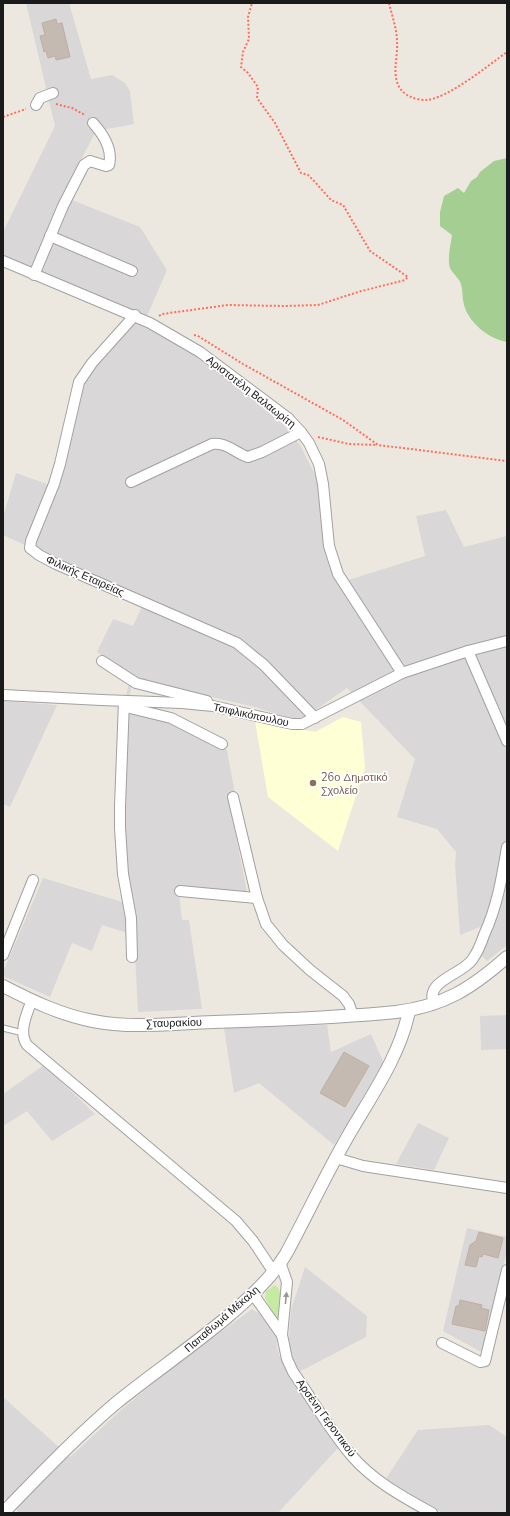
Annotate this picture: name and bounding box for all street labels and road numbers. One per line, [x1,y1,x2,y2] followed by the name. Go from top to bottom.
[203,352,299,432] street label: Αριστοτέλη Βαλαωρίτη
[43,552,127,600] street label: Φιλικής Εταιρείας
[212,700,290,730] street label: Τσιφλικόπουλου
[146,1015,202,1031] street label: Σταυρακίου
[181,1282,263,1356] street label: Παπαθωμά Μέκαλη
[293,1376,359,1460] street label: Αρσένη Γεροντικού

